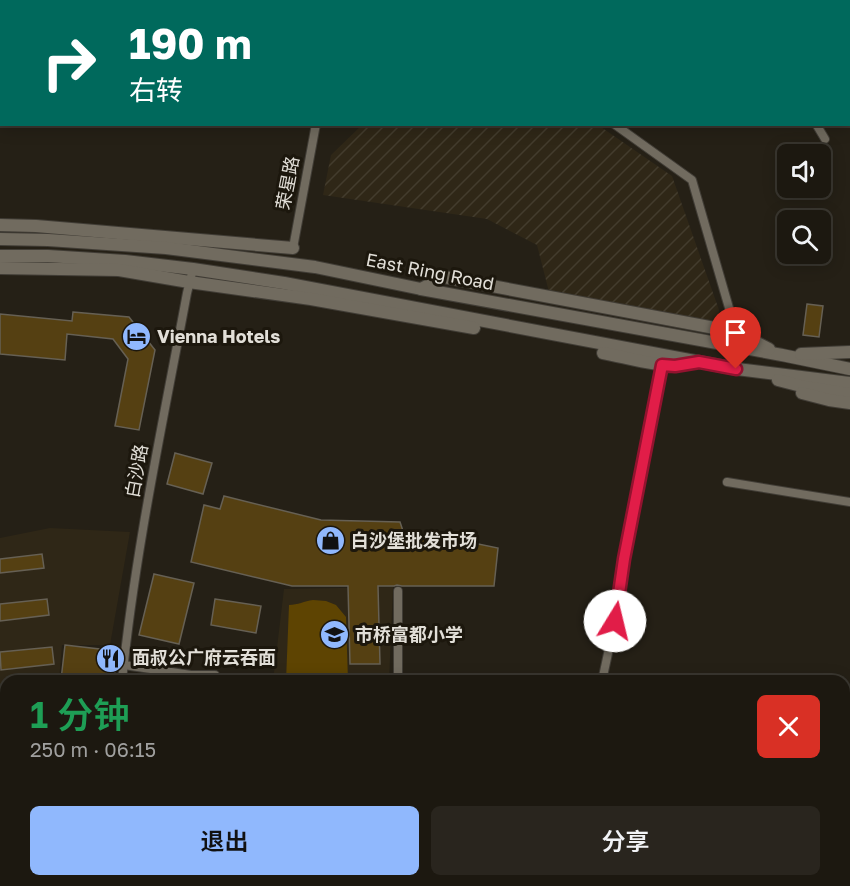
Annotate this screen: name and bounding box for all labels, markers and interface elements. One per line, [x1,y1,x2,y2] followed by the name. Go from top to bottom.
[129,18,252,68] text: 190 m
[30,24,108,102] icon: right
[129,74,183,106] text: 右转
[777,144,831,264] map controls
[777,144,831,198] button: sound
[271,154,303,211] street label: 荣星路
[777,210,831,264] button: search
[364,248,496,294] street label: East Ring Road
[710,307,761,369] pin
[719,316,752,349] icon: arrive
[120,321,152,353] hotel icon: Vienna Hotels
[157,325,280,347] place label: Vienna Hotels
[120,442,152,499] street label: 白沙路
[314,525,346,557] shop icon: 白沙堡批发市场
[351,529,477,551] place label: 白沙堡批发市场
[583,589,647,653] position arrow
[318,619,350,651] school or university icon: 市桥富都小学
[355,623,463,645] place label: 市桥富都小学
[95,642,127,674] restaurant icon: 面叔公广府云吞面
[132,646,276,668] place label: 面叔公广府云吞面
[30,693,129,736] text: 1 分钟
[757,695,820,758] button: close
[30,737,156,761] text: 250 m · 06:15
[30,806,419,875] button: 退出
[431,806,820,875] button: 分享

